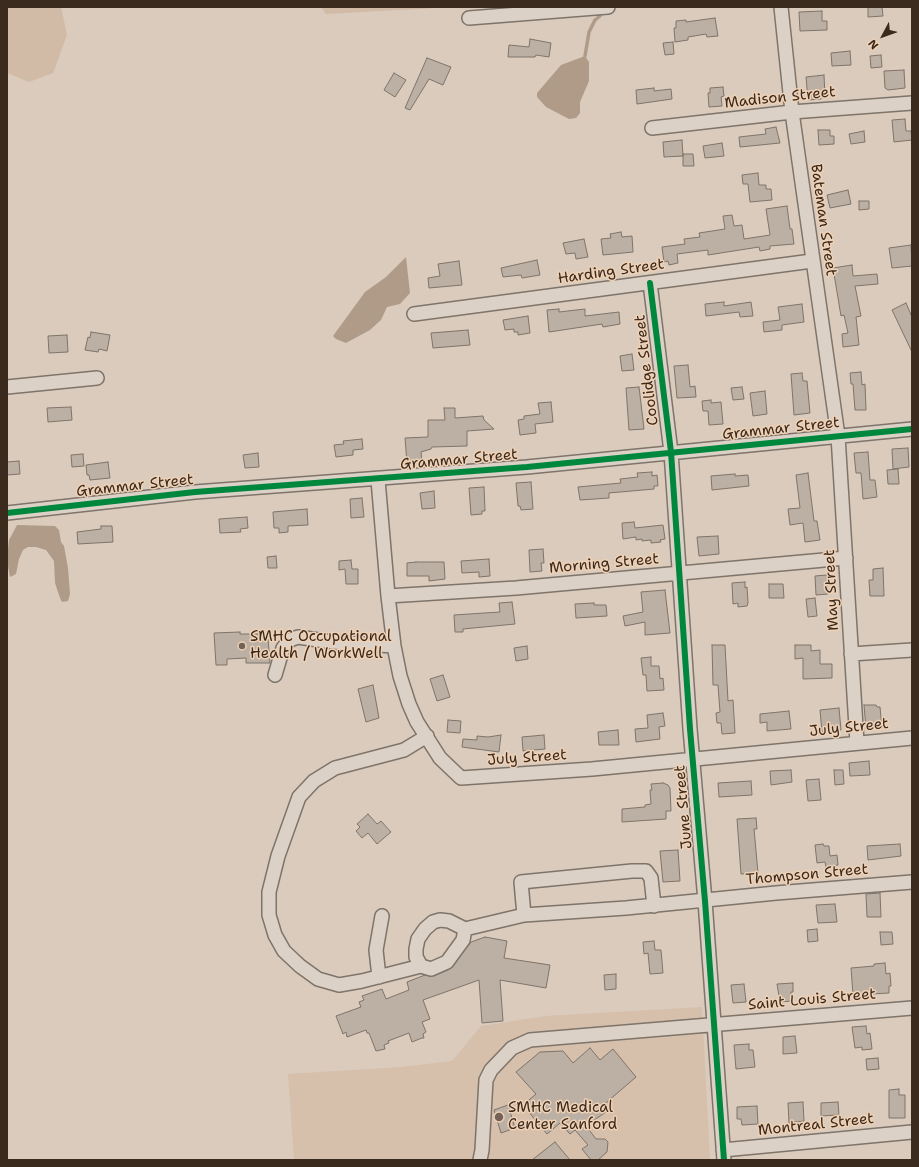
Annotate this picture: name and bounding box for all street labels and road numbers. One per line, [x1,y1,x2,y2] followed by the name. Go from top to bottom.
[724,83,836,113] street label: Madison Street
[806,163,840,277] street label: Bateman Street
[557,256,665,288] street label: Harding Street
[631,314,663,426] street label: Coolidge Street
[721,414,841,444] street label: Grammar Street
[399,446,519,474] street label: Grammar Street
[75,471,195,501] street label: Grammar Street
[821,549,843,631] street label: May Street
[548,550,660,578] street label: Morning Street
[808,715,890,741] street label: July Street
[487,746,567,770] street label: July Street
[671,764,697,850] street label: June Street
[745,861,869,889] street label: Thompson Street
[747,985,877,1015] street label: Saint Louis Street
[757,1110,875,1140] street label: Montreal Street

